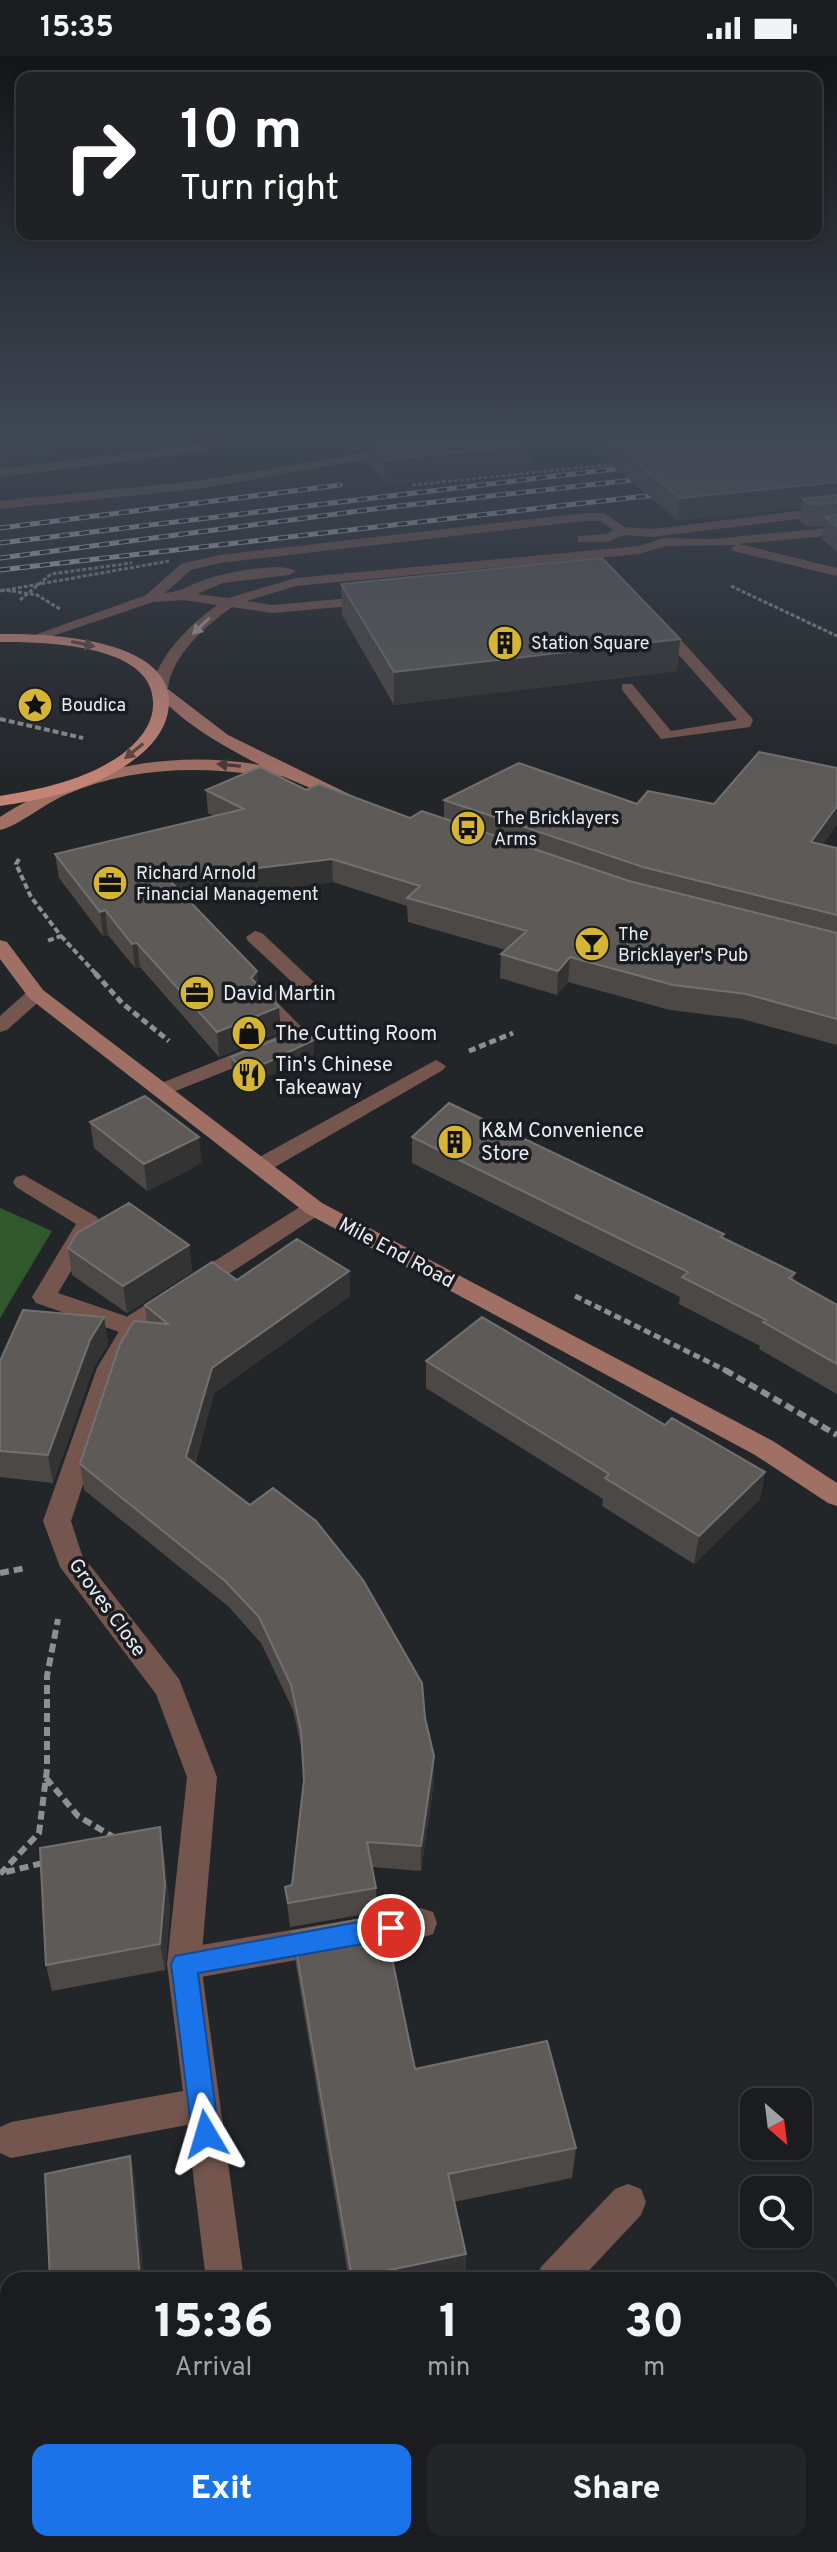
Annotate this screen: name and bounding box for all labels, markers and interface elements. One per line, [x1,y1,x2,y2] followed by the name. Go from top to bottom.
[40,10,114,47] text: 15:35
[180,98,302,168] text: 10 m
[48,104,152,208] icon: right
[180,167,339,213] text: Turn right
[192,616,211,635] one-way arrow
[486,624,524,662] building icon: Station Square
[531,633,650,656] place label: Station Square
[71,638,96,651] one-way arrow
[16,686,54,724] place icon: Boudica
[61,695,126,718] place label: Boudica
[124,742,144,759] one-way arrow
[216,759,241,772] one-way arrow
[494,808,619,852] place label: The Bricklayers Arms
[449,809,487,847] bus stop icon: The Bricklayers Arms
[136,863,319,907] place label: Richard Arnold Financial Management
[91,864,129,902] office icon: Richard Arnold Financial Management
[618,924,748,968] place label: The Bricklayer's Pub
[573,925,611,963] bar icon: The Bricklayer's Pub
[178,974,216,1012] office icon: David Martin
[223,982,336,1008] place label: David Martin
[230,1014,268,1052] shop icon: The Cutting Room
[275,1022,437,1048] place label: The Cutting Room
[275,1053,393,1102] place label: Tin's Chinese Takeaway
[230,1056,268,1094] restaurant icon: Tin's Chinese Takeaway
[481,1119,644,1168] place label: K&M Convenience Store
[436,1123,474,1161] building icon: K&M Convenience Store
[334,1212,458,1295] street label: Mile End Road
[62,1554,151,1663] street label: Groves Close
[357,1894,425,1962] pin
[369,1906,413,1950] icon: arrive
[740,2088,812,2160] north arrow
[740,2088,812,2248] map controls
[164,2092,248,2176] position arrow
[740,2176,812,2248] button: search
[154,2294,273,2354] text: 15:36
[439,2294,459,2354] text: 1
[624,2294,684,2354] text: 30
[175,2352,252,2385] text: Arrival
[427,2352,470,2385] text: min
[643,2352,665,2385] text: m
[32,2444,411,2536] button: Exit
[427,2444,806,2536] button: Share

